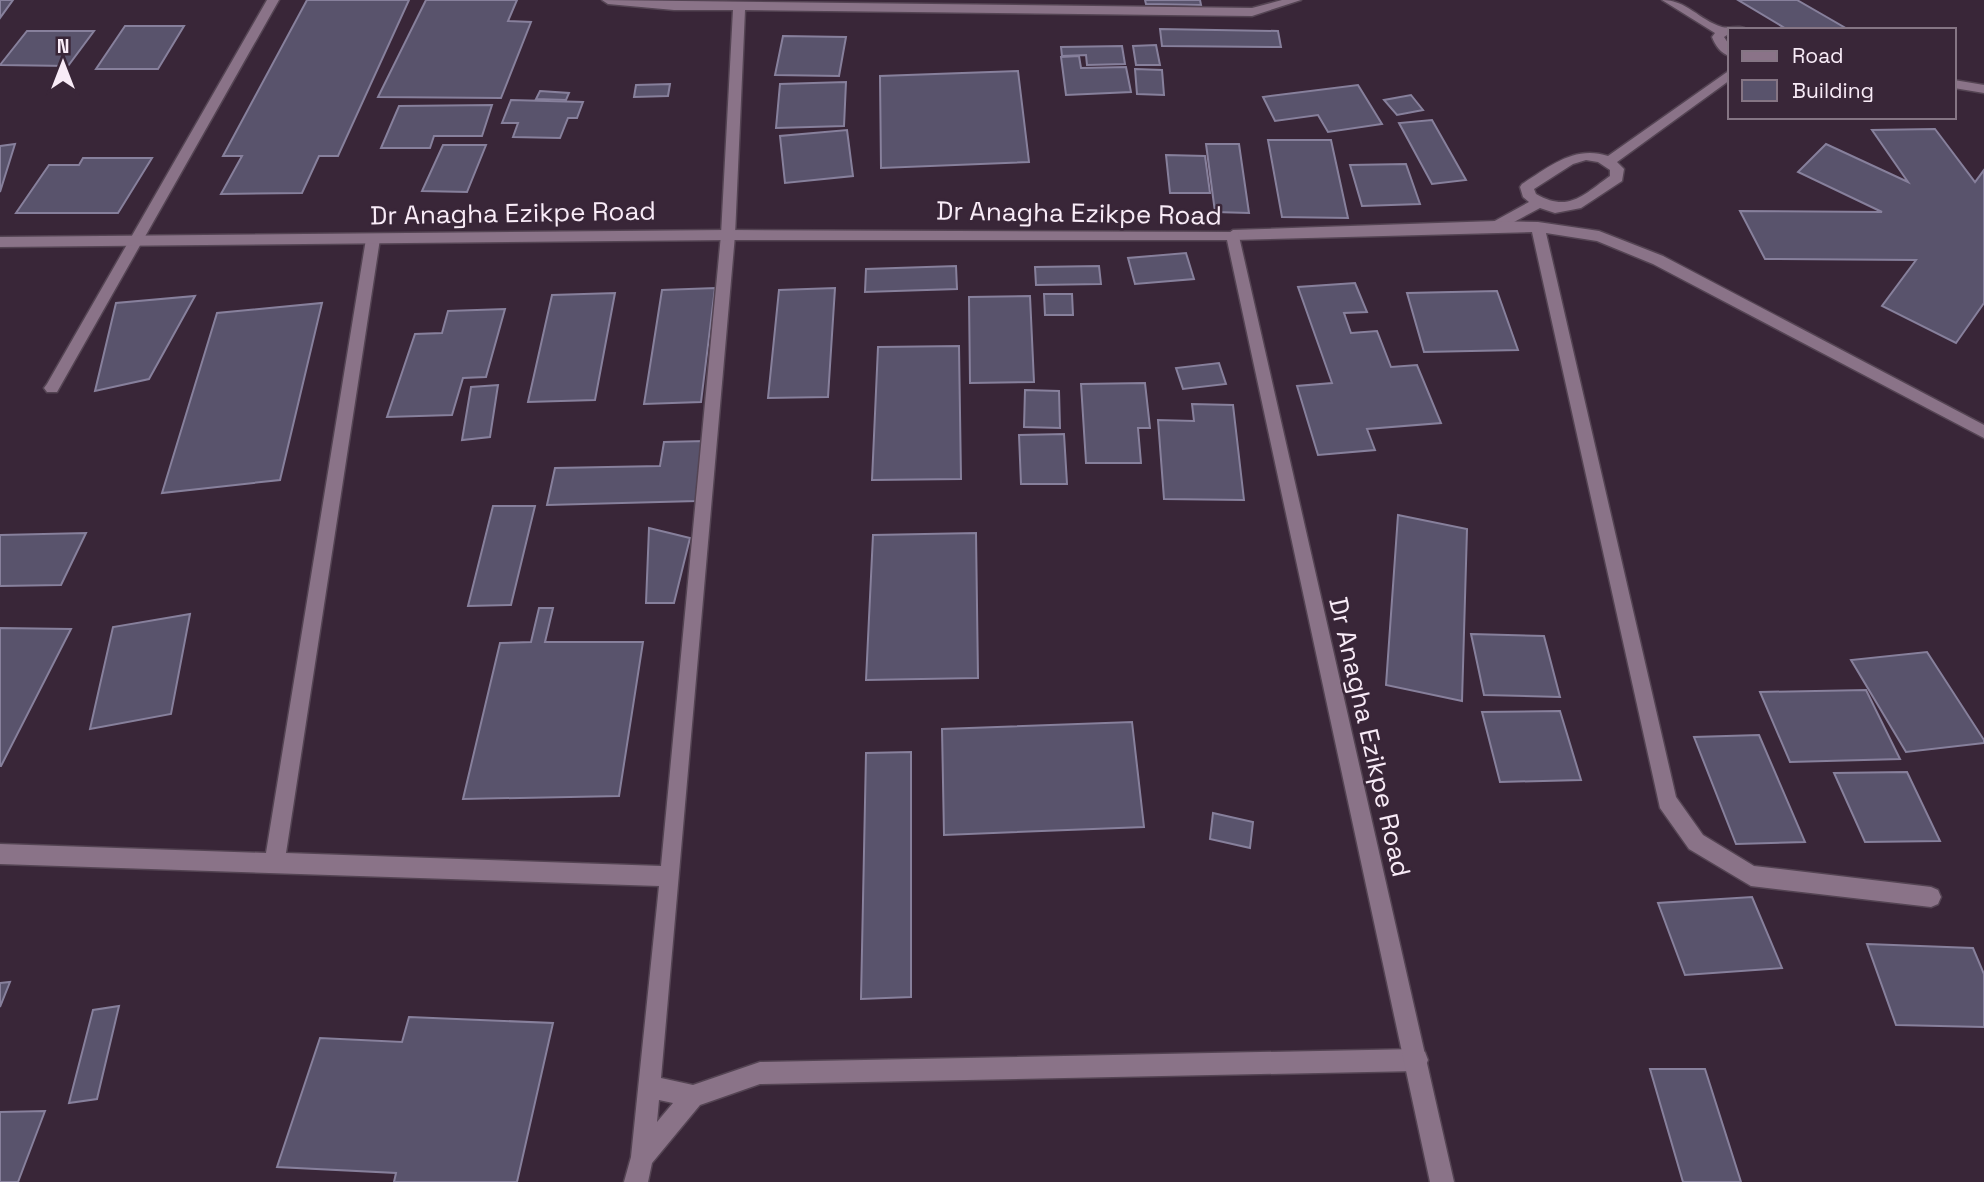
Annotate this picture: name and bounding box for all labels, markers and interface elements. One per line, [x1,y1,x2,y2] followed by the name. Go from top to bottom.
[28,28,98,98] north arrow
[1728,28,1956,119] legend
[57,34,69,59] text: N
[1792,42,1844,69] text: Road
[1792,77,1874,104] text: Building
[370,194,656,232] street label: Dr Anagha Ezikpe Road
[936,194,1222,232] street label: Dr Anagha Ezikpe Road
[1321,594,1419,880] street label: Dr Anagha Ezikpe Road

